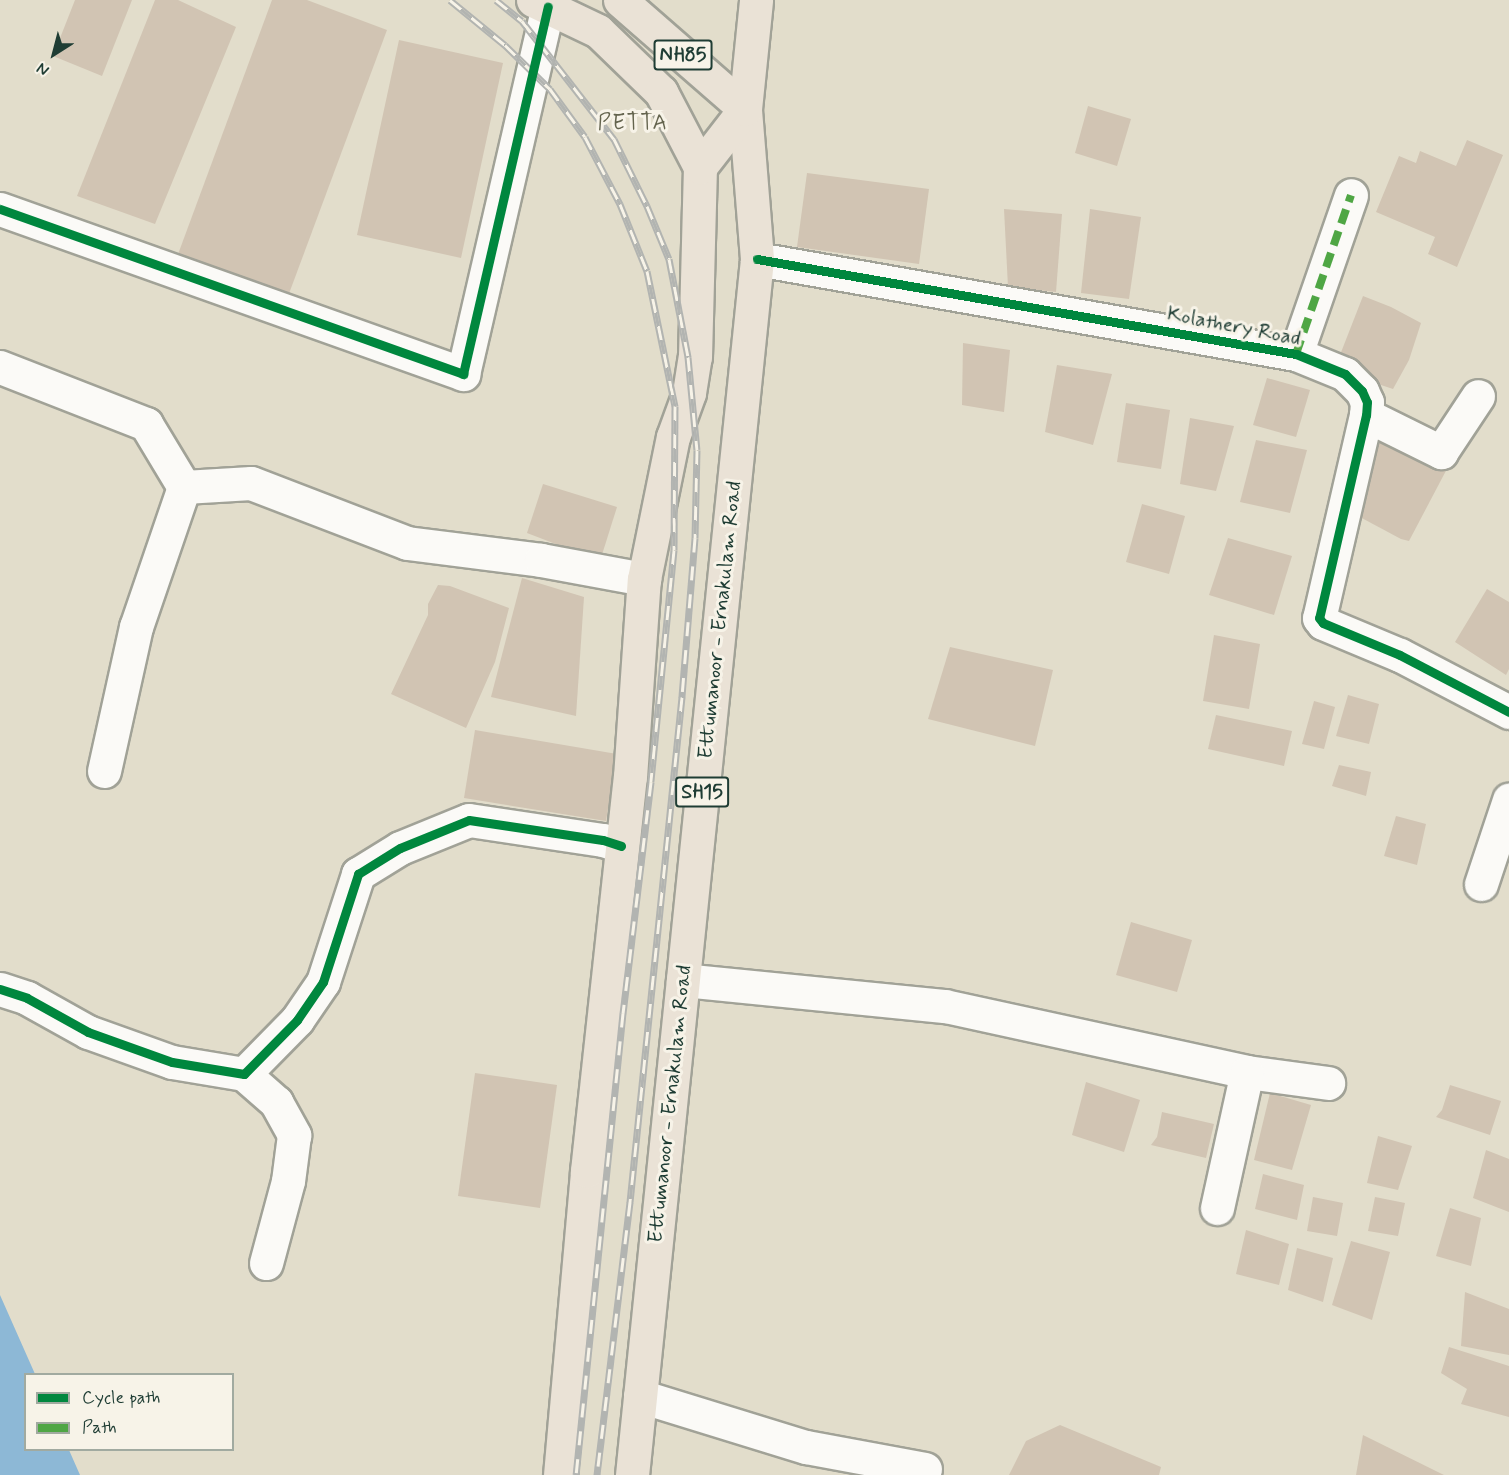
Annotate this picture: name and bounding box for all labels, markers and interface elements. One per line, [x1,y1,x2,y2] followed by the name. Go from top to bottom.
[24,24,84,84] north arrow
[653,38,713,72] road number: NH85
[33,57,54,81] text: N
[596,111,670,137] district label: PETTA
[1166,301,1302,351] street label: Kolathery Road
[693,481,747,759] street label: Ettumanoor - Ernakulam Road
[675,775,729,809] road number: SH15
[643,965,697,1243] street label: Ettumanoor - Ernakulam Road
[24,1373,234,1451] legend
[82,1386,160,1410] text: Cycle path
[82,1416,117,1440] text: Path

